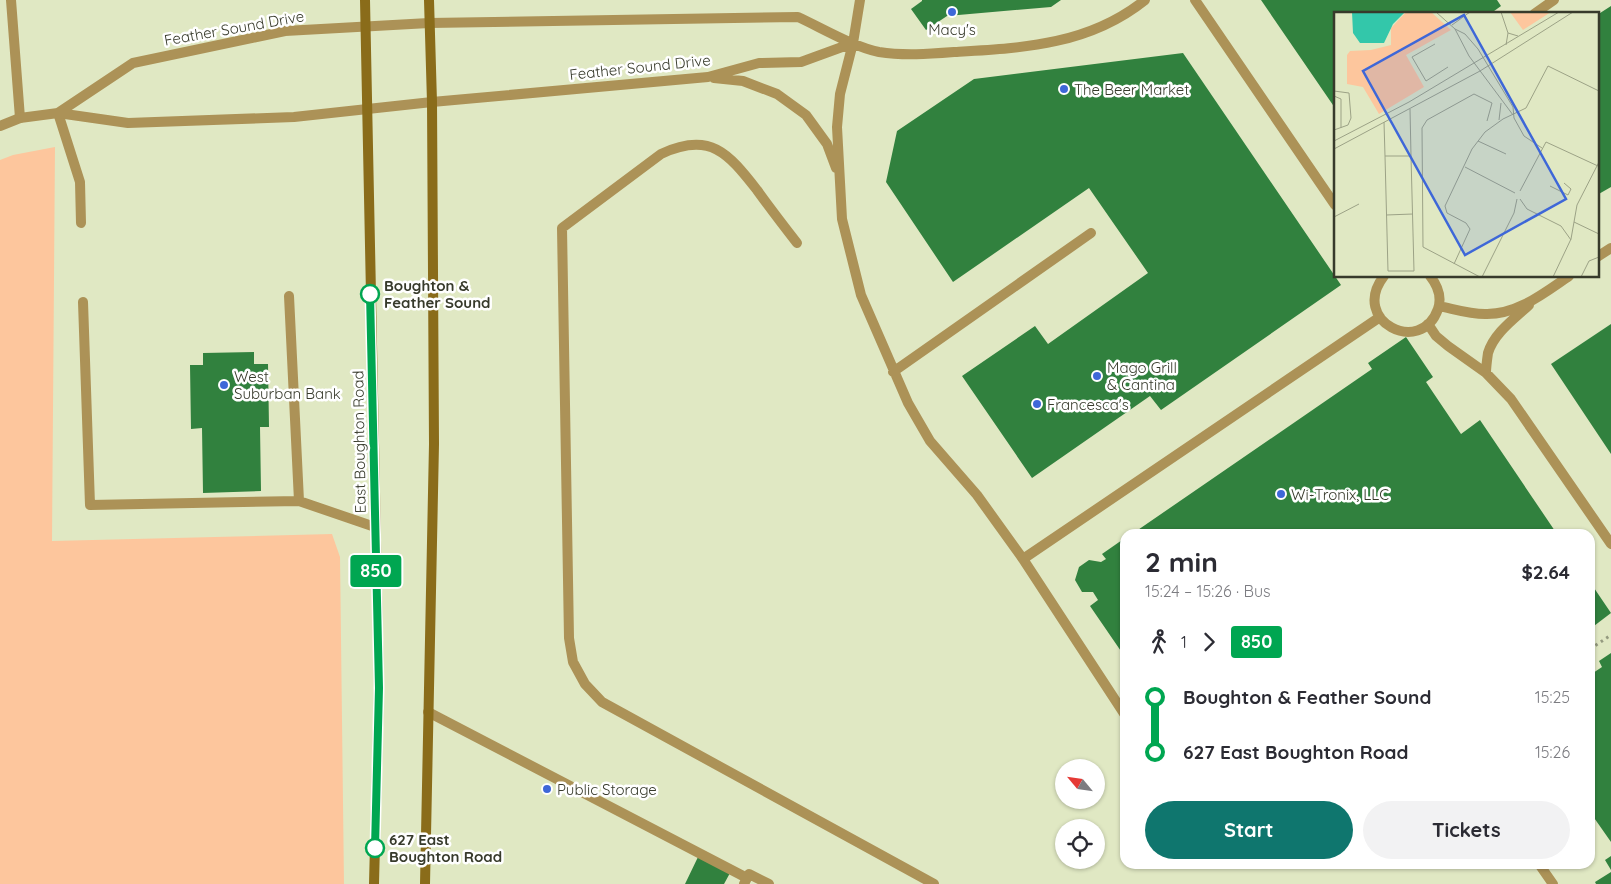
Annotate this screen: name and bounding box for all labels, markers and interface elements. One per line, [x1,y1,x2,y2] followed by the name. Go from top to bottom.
[163,6,305,50] street label: Feather Sound Drive
[946,6,958,18] marker: Macy's
[1334,12,1598,278] inset map
[928,20,976,39] place label: Macy's
[568,50,712,84] street label: Feather Sound Drive
[1074,80,1189,99] place label: The Beer Market
[1058,83,1070,95] marker: The Beer Market
[384,276,491,312] place label: Boughton & Feather Sound
[360,284,380,304] marker: Boughton & Feather Sound
[1107,358,1177,394] place label: Mago Grill & Cantina
[234,367,341,403] place label: West Suburban Bank
[348,370,370,514] street label: East Boughton Road
[1091,370,1103,382] marker: Mago Grill & Cantina
[218,379,230,391] marker: West Suburban Bank
[1047,395,1129,414] place label: Francesca's
[1031,398,1043,410] marker: Francesca's
[1291,485,1389,504] place label: Wi-Tronix, LLC
[1275,488,1287,500] marker: Wi-Tronix, LLC
[1145,544,1218,579] text: 2 min
[347,555,405,587] line badge: 850
[360,559,392,582] text: 850
[1521,560,1570,584] text: $2.64
[1145,581,1271,601] text: 15:24 – 15:26 · Bus
[1145,628,1173,656] icon: walk
[1195,628,1223,656] icon: forward
[1241,630,1272,653] text: 850
[1181,632,1187,652] text: 1
[1183,685,1431,709] text: Boughton & Feather Sound
[1535,687,1570,707] text: 15:25
[1183,740,1408,764] text: 627 East Boughton Road
[1535,742,1570,762] text: 15:26
[1055,759,1105,809] north arrow
[1055,759,1105,869] map controls
[557,780,657,799] place label: Public Storage
[541,783,553,795] marker: Public Storage
[1145,801,1353,859] button: Start
[1363,801,1570,859] button: Tickets
[1055,819,1105,869] button: locate
[389,830,502,866] place label: 627 East Boughton Road
[365,838,385,858] marker: 627 East Boughton Road

